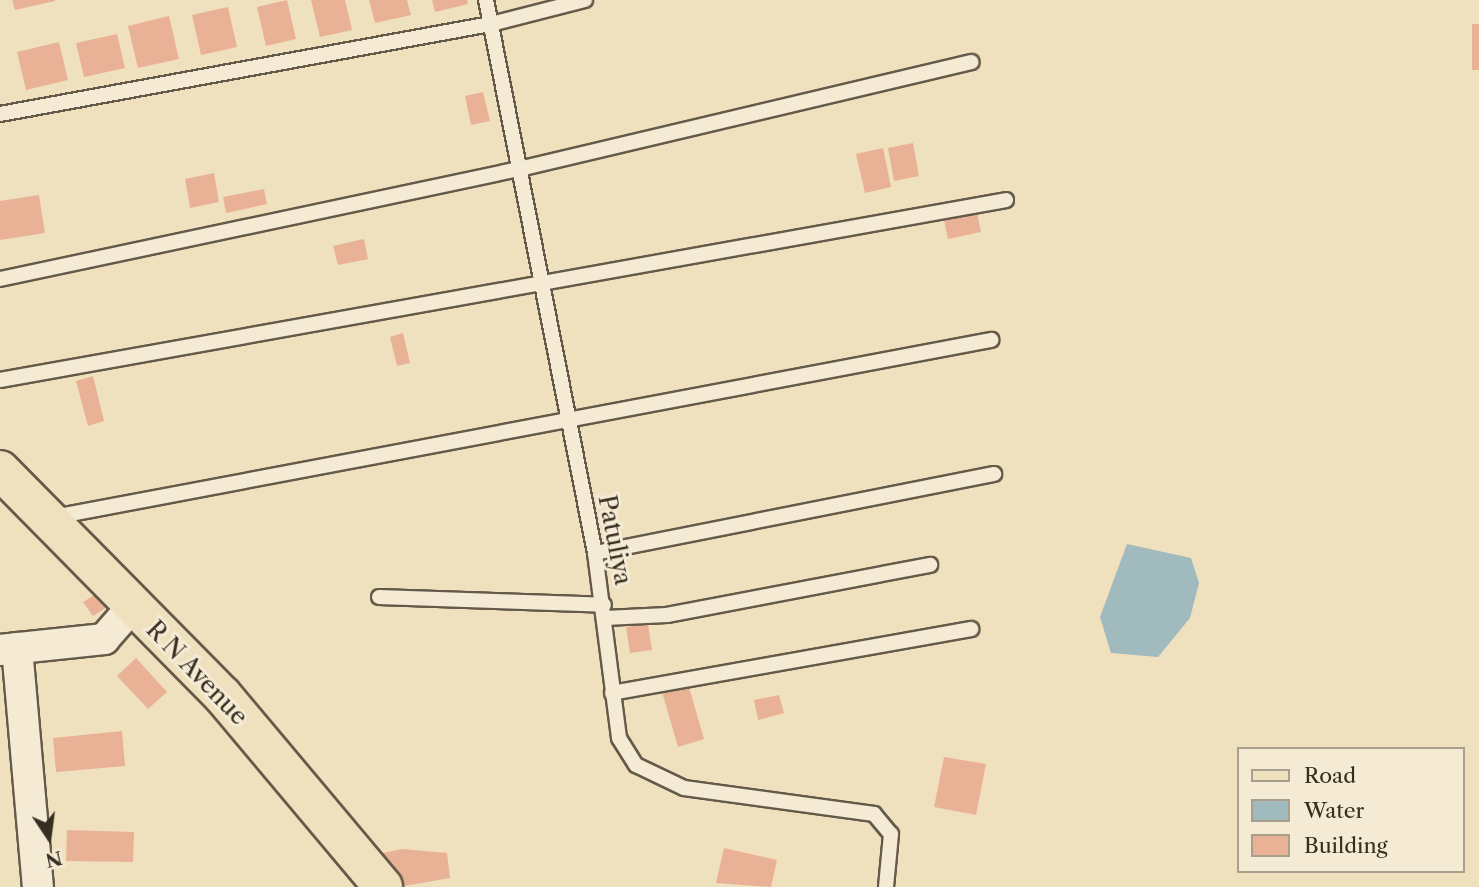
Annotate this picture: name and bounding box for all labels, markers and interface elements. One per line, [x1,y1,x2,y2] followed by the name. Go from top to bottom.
[592,493,638,587] street label: Patuliya
[140,614,254,732] street label: R N Avenue
[1238,747,1465,873] legend
[1304,763,1356,788] text: Road
[1304,798,1364,823] text: Water
[14,803,84,873] north arrow
[1304,833,1388,858] text: Building
[43,846,64,872] text: N

